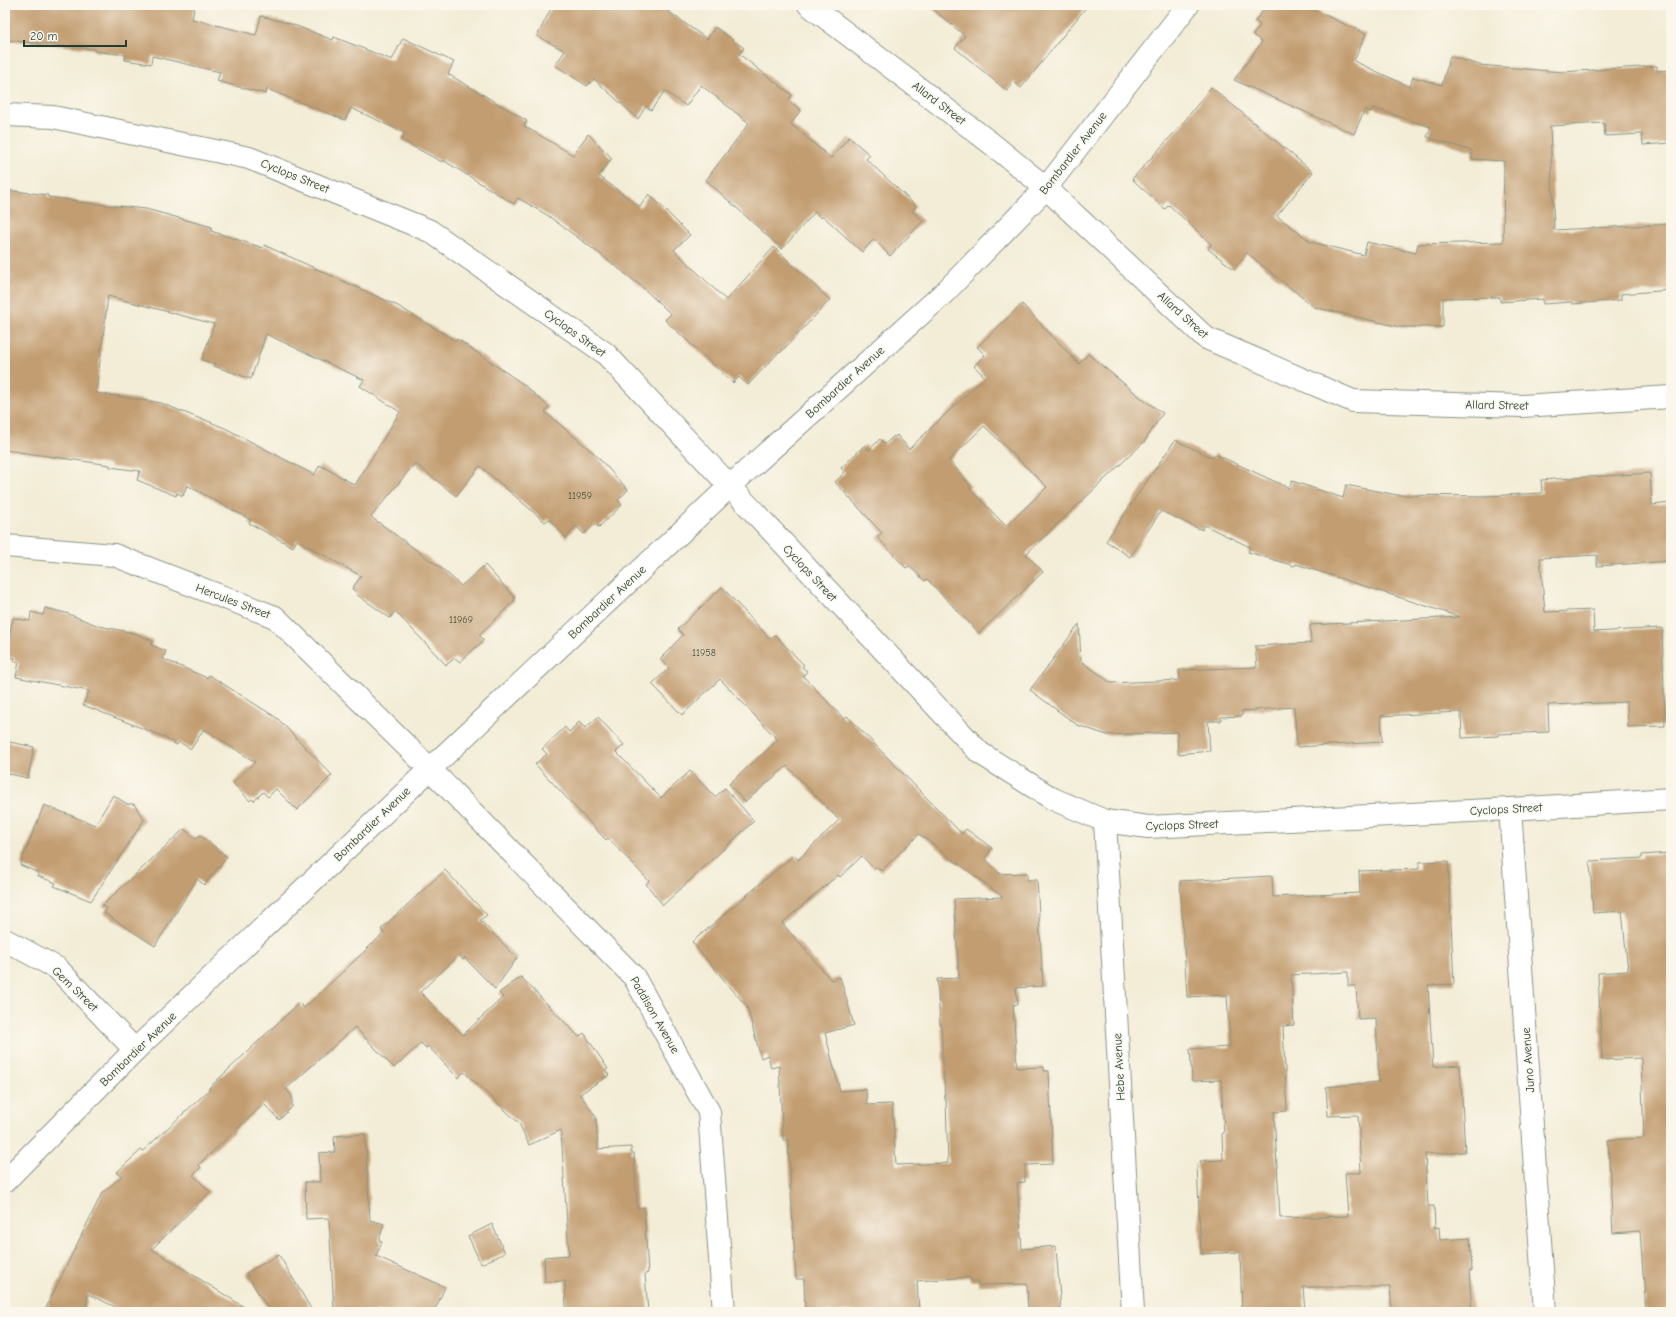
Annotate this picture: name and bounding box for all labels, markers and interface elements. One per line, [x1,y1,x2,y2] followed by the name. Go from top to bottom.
[24,22,126,48] scale bar
[30,29,58,43] text: 20 m
[910,78,969,128] street label: Allard Street
[1036,109,1110,197] street label: Bombardier Avenue
[259,156,332,196] street label: Cyclops Street
[1155,289,1212,342] street label: Allard Street
[541,306,609,360] street label: Cyclops Street
[803,343,887,421] street label: Bombardier Avenue
[1465,397,1529,413] street label: Allard Street
[568,490,592,502] house number: 11959
[780,542,840,605] street label: Cyclops Street
[565,562,649,642] street label: Bombardier Avenue
[194,580,273,622] street label: Hercules Street
[449,614,473,626] house number: 11969
[692,647,716,659] house number: 11958
[331,784,413,864] street label: Bombardier Avenue
[1469,800,1543,818] street label: Cyclops Street
[1145,817,1219,833] street label: Cyclops Street
[49,964,101,1015] street label: Gem Street
[627,974,683,1056] street label: Paddison Avenue
[97,1009,179,1089] street label: Bombardier Avenue
[1519,1027,1537,1093] street label: Juno Avenue
[1110,1033,1128,1101] street label: Hebe Avenue

